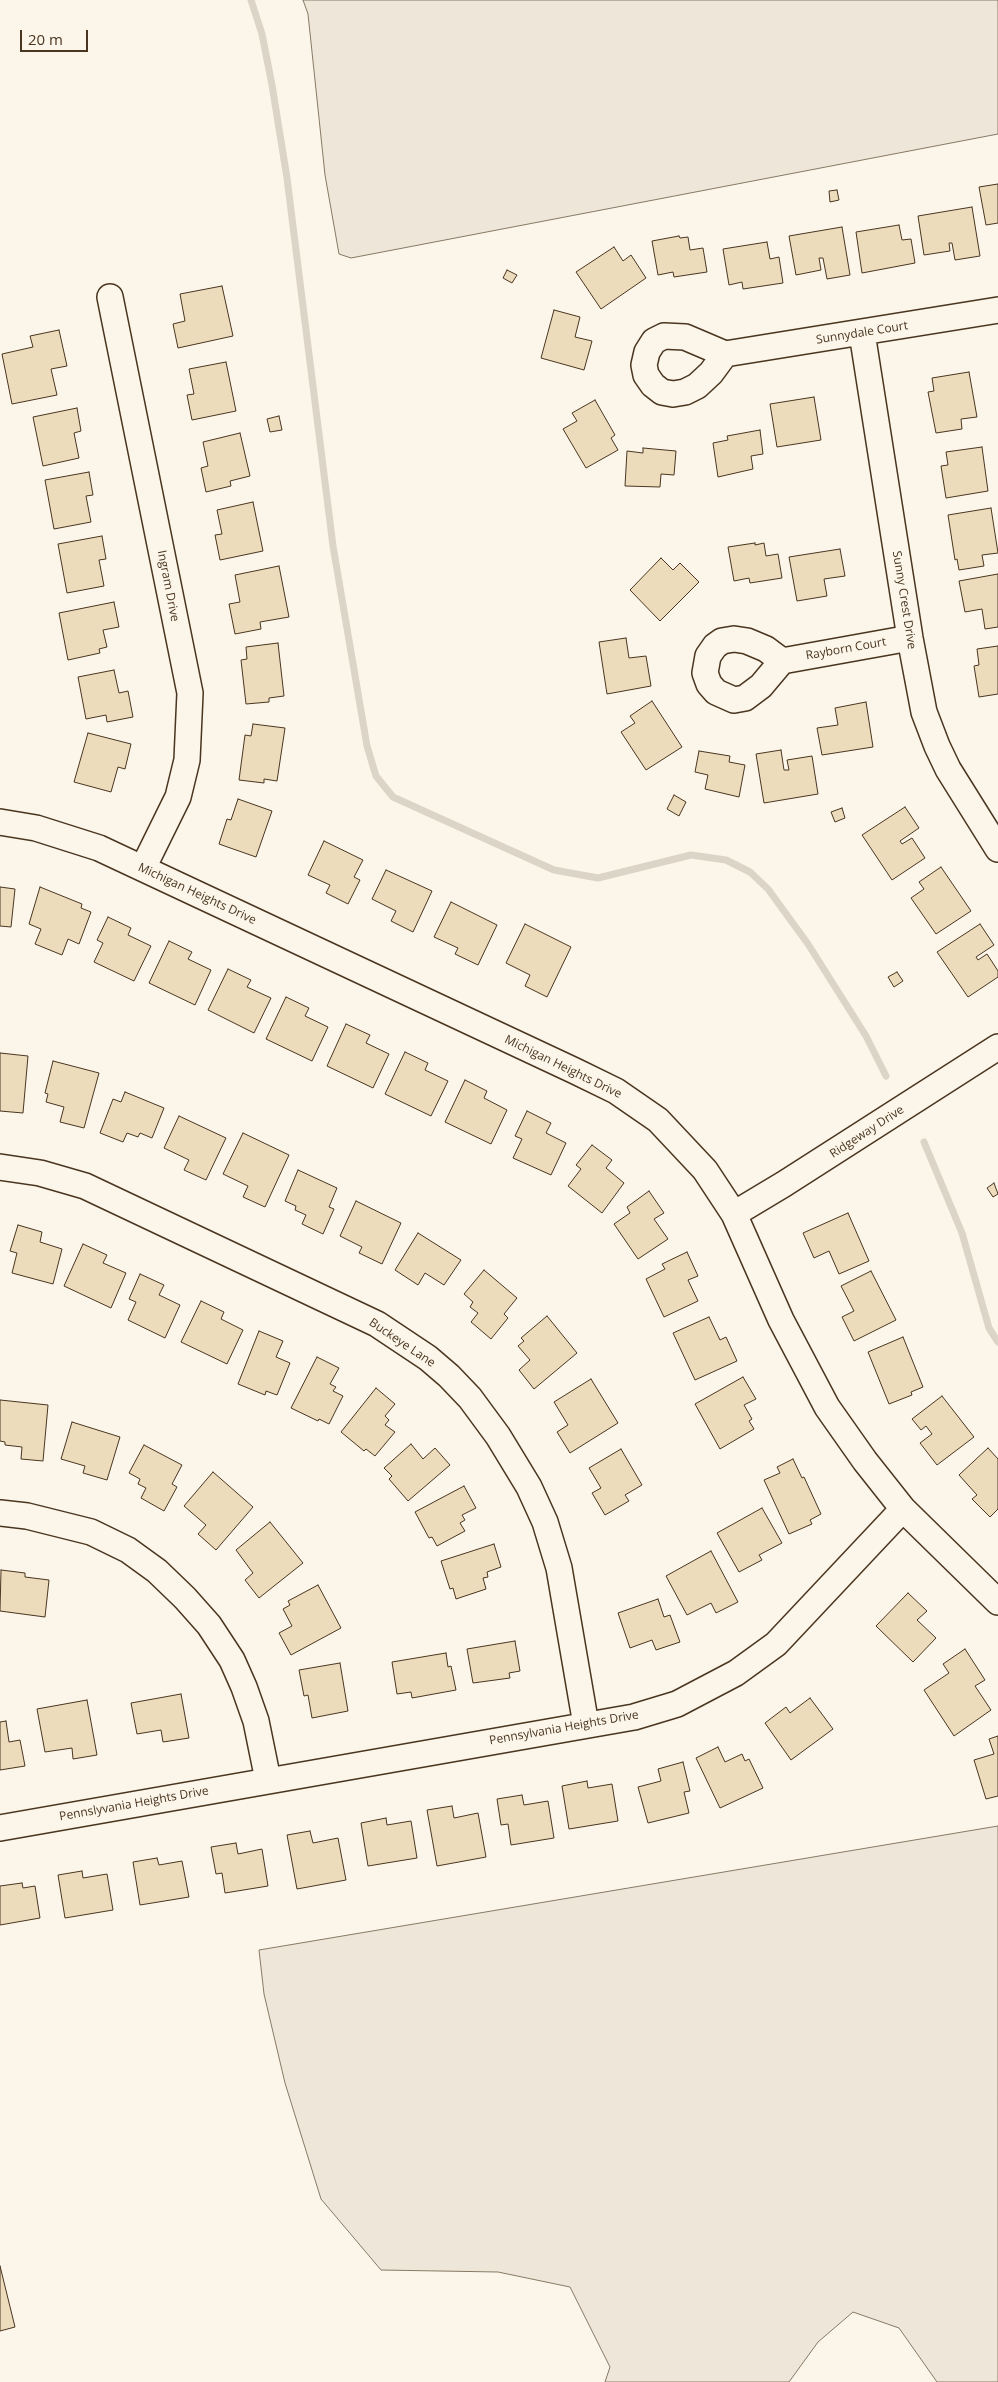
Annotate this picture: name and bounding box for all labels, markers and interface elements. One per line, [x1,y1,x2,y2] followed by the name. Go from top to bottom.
[22,20,90,52] scale bar
[28,29,63,49] text: 20 m
[815,319,909,347] street label: Sunnydale Court
[154,549,182,623] street label: Ingram Drive
[889,550,919,650] street label: Sunny Crest Drive
[805,635,887,663] street label: Rayborn Court
[136,860,258,928] street label: Michigan Heights Drive
[502,1032,624,1102] street label: Michigan Heights Drive
[827,1103,907,1161] street label: Ridgeway Drive
[366,1316,438,1370] street label: Buckeye Lane
[488,1708,640,1748] street label: Pennsylvania Heights Drive
[58,1784,210,1824] street label: Pennslyvania Heights Drive

